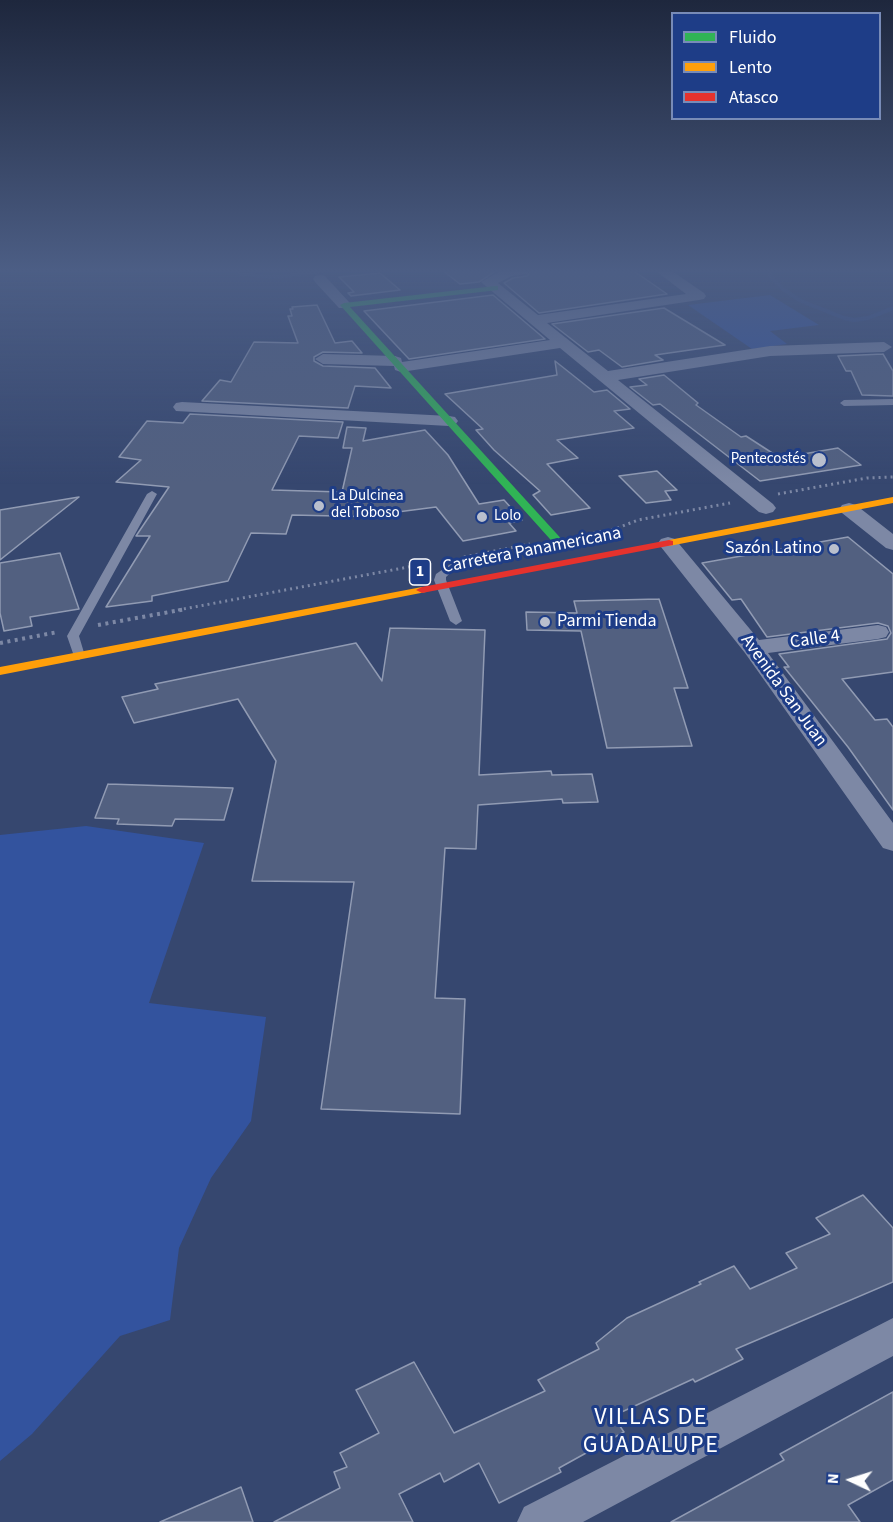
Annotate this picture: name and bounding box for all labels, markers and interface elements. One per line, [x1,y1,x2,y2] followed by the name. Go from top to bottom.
[671,12,881,120] legend
[729,25,776,50] text: Fluido
[729,55,772,80] text: Lento
[729,85,778,110] text: Atasco
[731,451,806,469] place label: Pentecostés
[810,451,828,469] marker: Pentecostés
[331,488,404,523] place label: La Dulcinea del Toboso
[312,499,326,513] marker: La Dulcinea del Toboso
[494,508,521,526] place label: Lolo
[475,510,489,524] marker: Lolo
[441,523,623,579] street label: Carretera Panamericana
[725,538,822,560] place label: Sazón Latino
[827,542,841,556] marker: Sazón Latino
[410,559,430,585] road number: 1
[557,611,657,633] place label: Parmi Tienda
[538,615,552,629] marker: Parmi Tienda
[789,626,841,654] street label: Calle 4
[735,631,831,751] street label: Avenida San Juan
[583,1405,719,1461] district label: VILLAS DE GUADALUPE
[821,1450,881,1510] north arrow
[822,1473,844,1485] text: N

